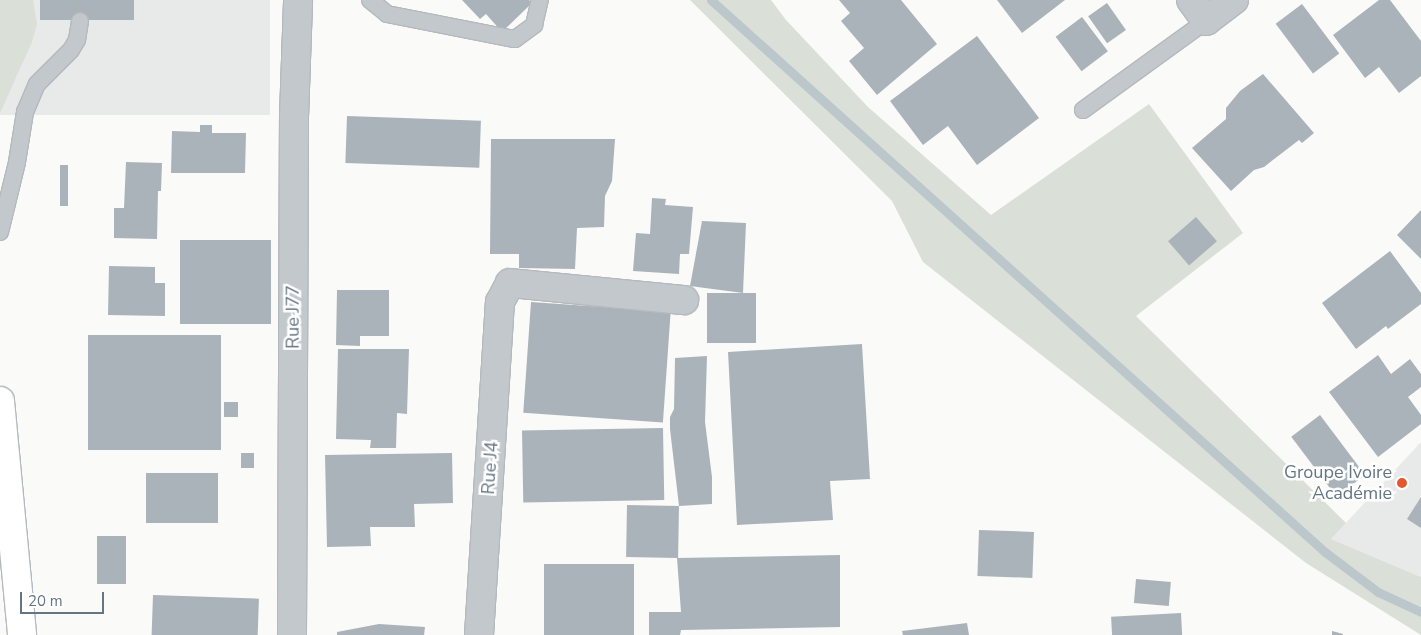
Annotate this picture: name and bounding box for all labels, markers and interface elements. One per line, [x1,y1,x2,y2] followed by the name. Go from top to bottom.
[282,285,304,349] street label: Rue J77
[477,441,503,495] street label: Rue J4
[1284,462,1392,504] place label: Groupe Ivoire Académie
[1396,477,1408,489] marker: Groupe Ivoire Académie
[22,582,106,614] scale bar
[28,591,63,611] text: 20 m

